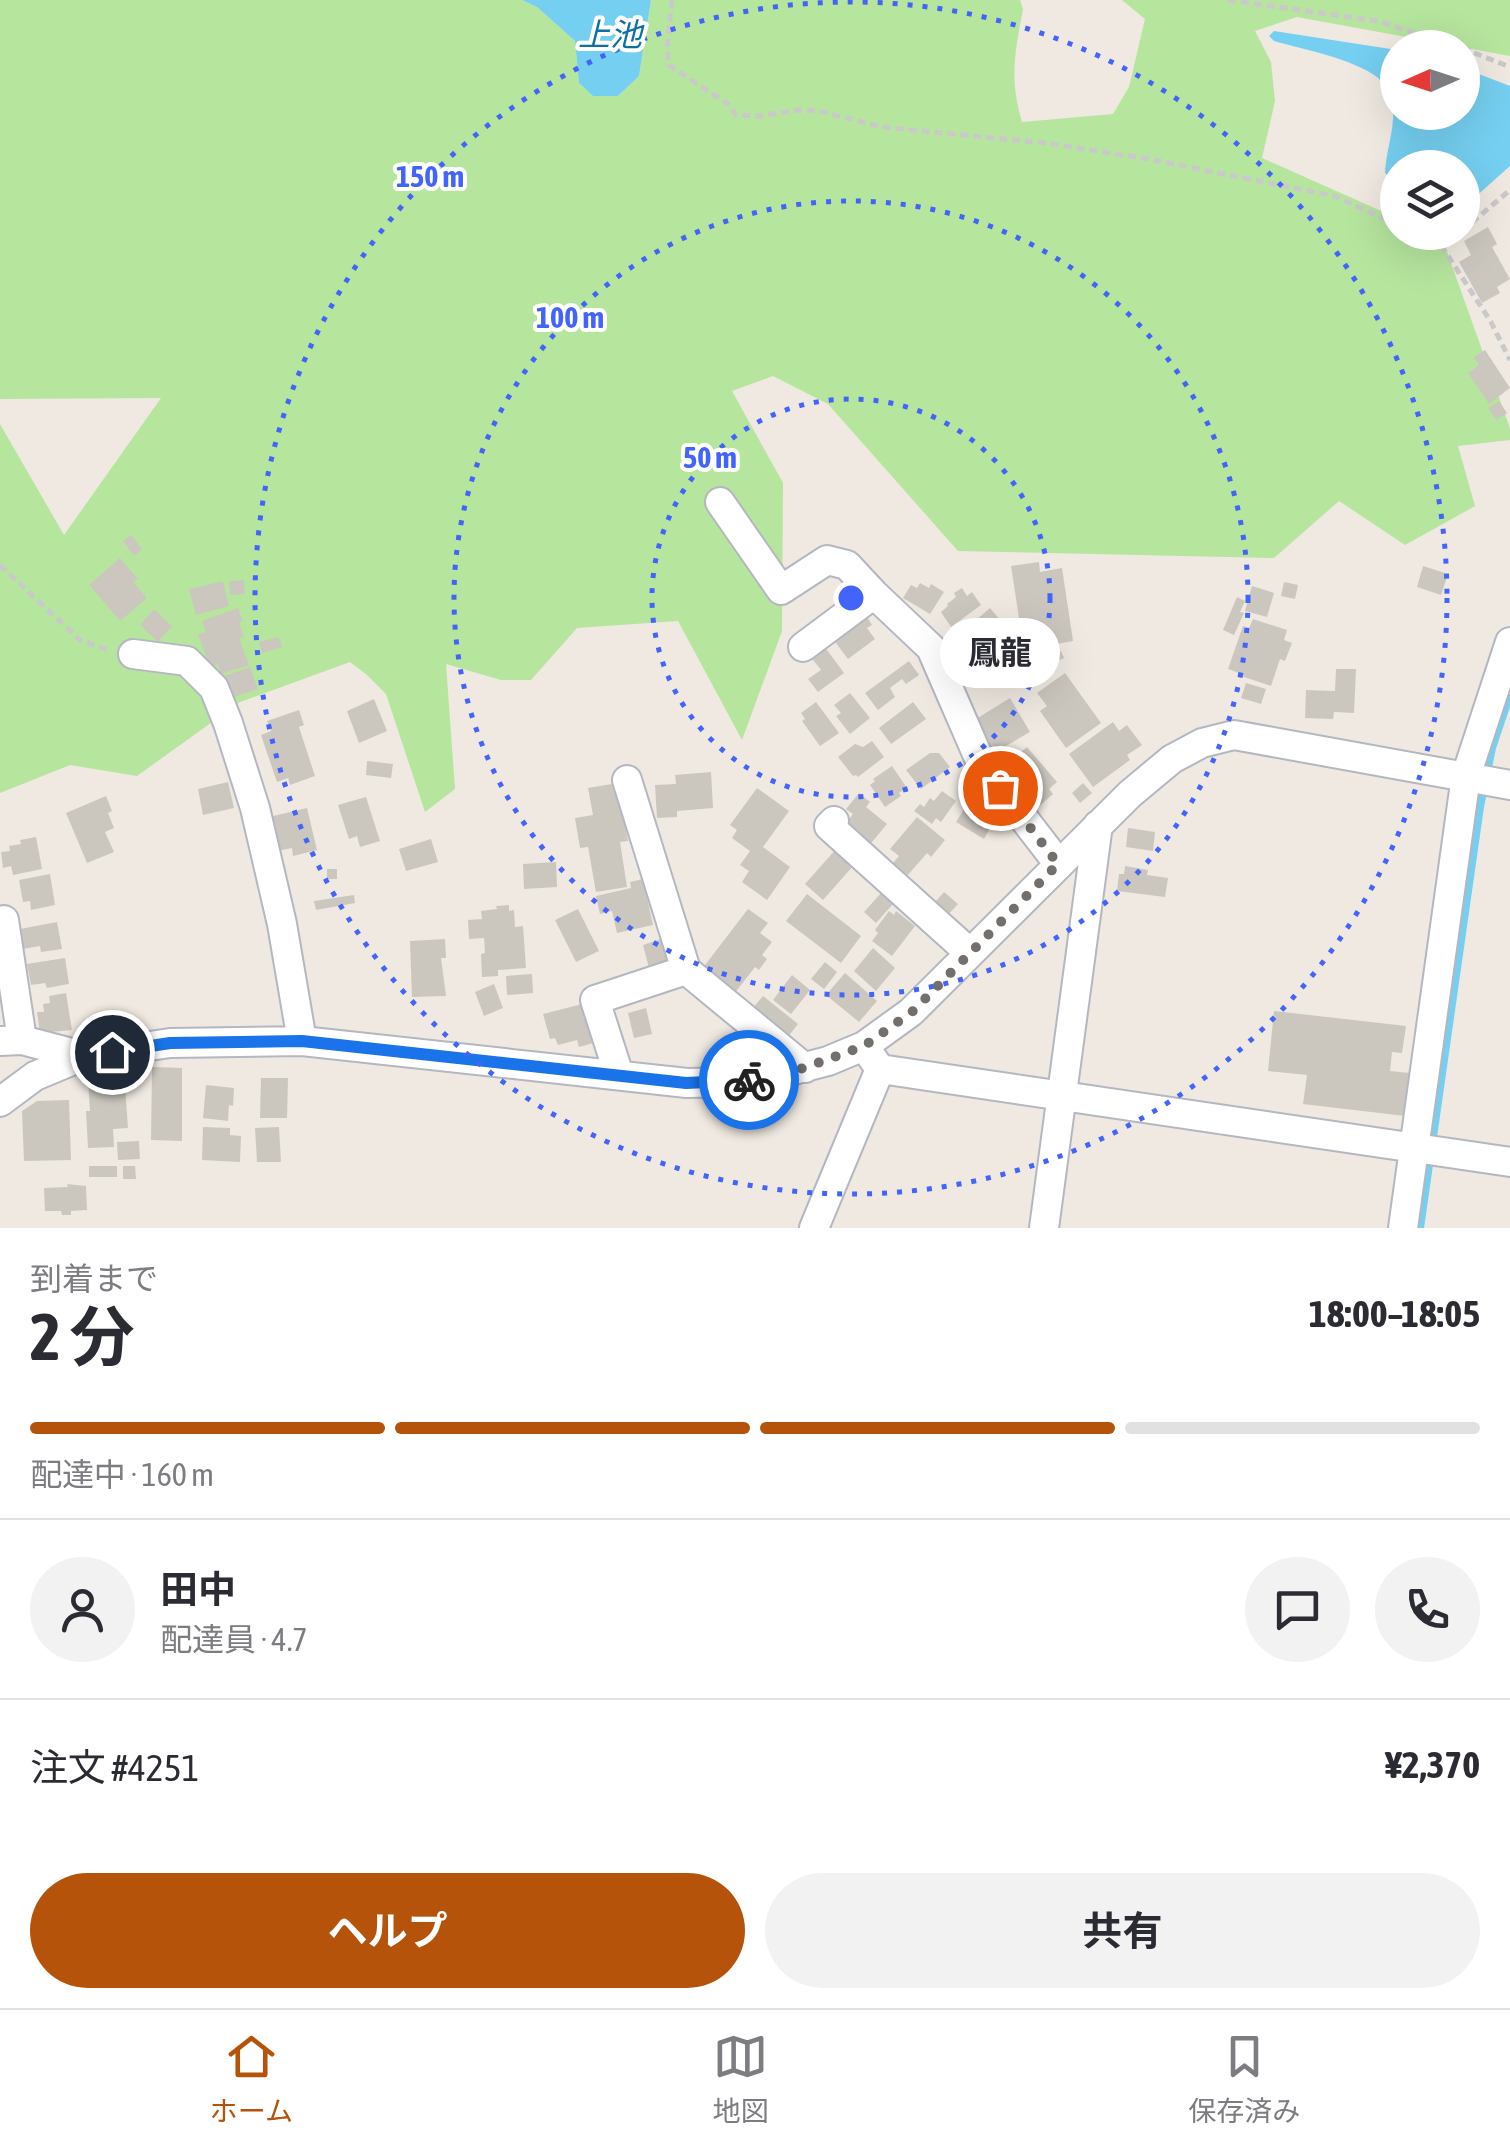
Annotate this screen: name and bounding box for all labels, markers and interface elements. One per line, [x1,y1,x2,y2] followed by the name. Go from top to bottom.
[578,16,645,53] water label: 上池
[1380,30,1480,130] north arrow
[1380,30,1480,250] map controls
[1380,150,1480,250] button: layers
[396,159,464,193] text: 150 m
[536,300,604,334] text: 100 m
[683,440,737,474] text: 50 m
[833,580,869,616] centre of rings
[940,618,1060,688] callout: 鳳龍
[968,634,1032,671] text: 鳳龍
[958,746,1043,831] pin
[973,761,1028,816] icon: bag
[70,1010,155,1095] pin
[85,1025,140,1080] icon: home
[699,1030,799,1130] courier
[722,1053,777,1108] icon: bike
[30,1260,158,1297] text: 到着まで
[1309,1292,1480,1335] text: 18:00–18:05
[30,1299,134,1374] text: 2 分
[30,1456,214,1493] text: 配達中 · 160 m
[30,1557,135,1662] button: person
[1245,1557,1350,1662] button: chat
[1375,1557,1480,1662] button: phone
[160,1568,236,1611] text: 田中
[160,1621,307,1658] text: 配達員 · 4.7
[1385,1743,1480,1786] text: ¥2,370
[30,1746,199,1789] text: 注文 #4251
[30,1873,745,1988] button: ヘルプ
[765,1873,1480,1988] button: 共有
[210,2029,293,2129] tab: ホーム
[713,2029,769,2129] tab: 地図
[1188,2029,1300,2129] tab: 保存済み

